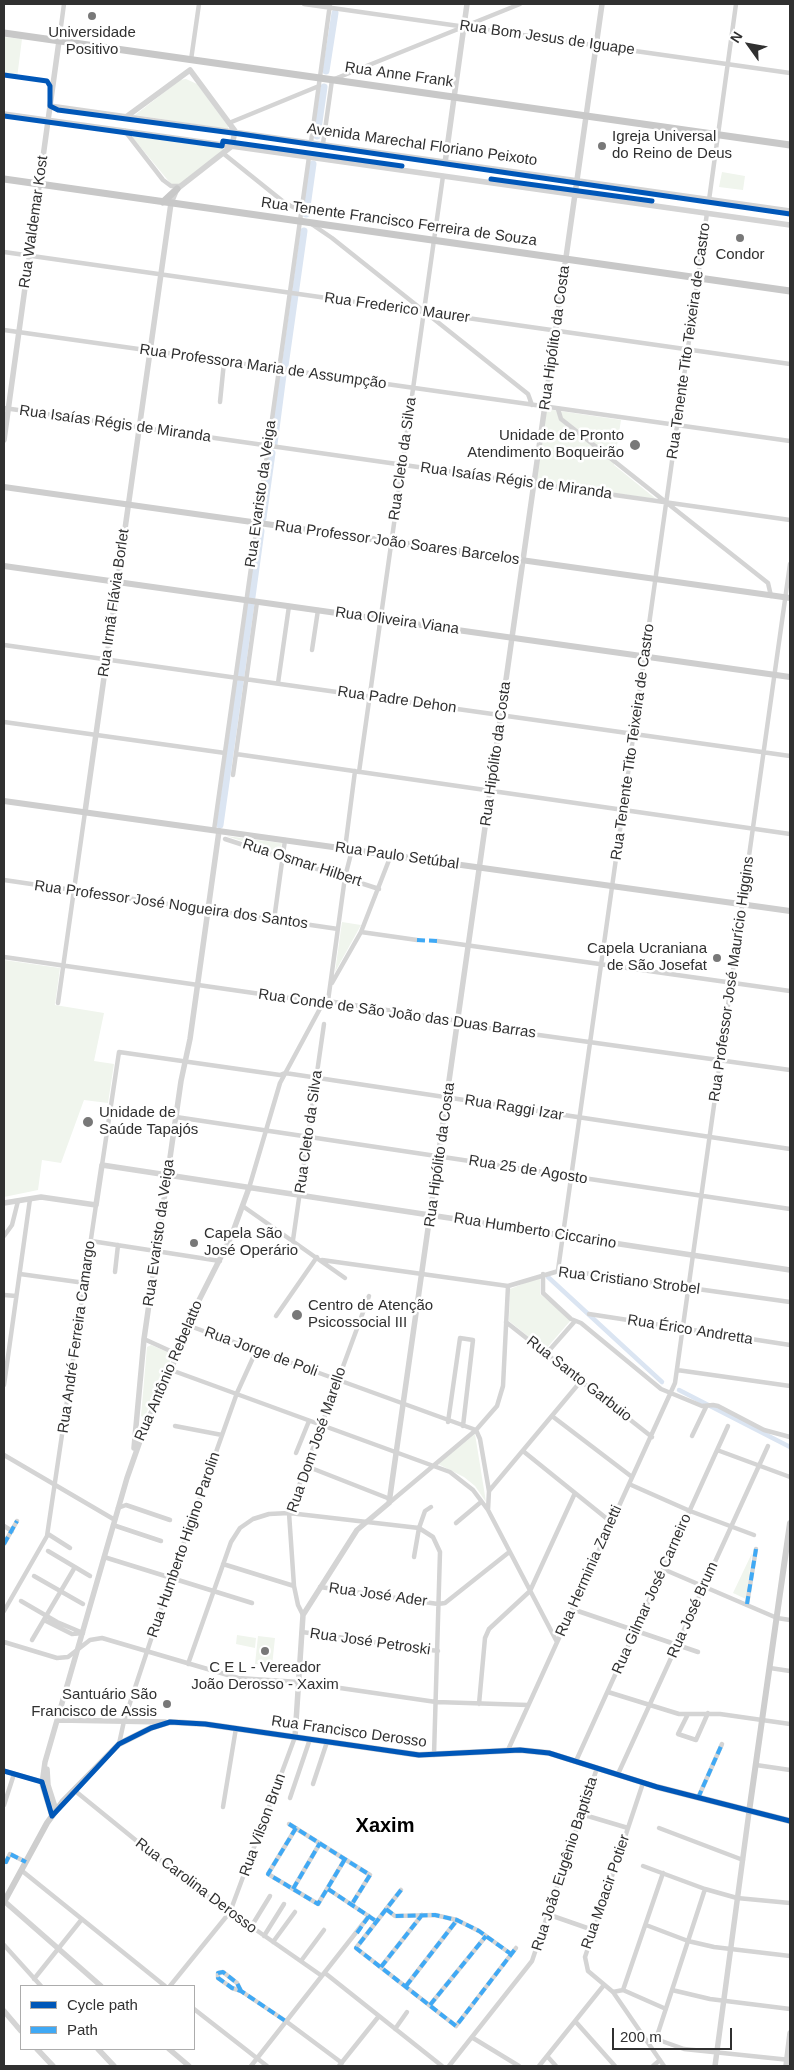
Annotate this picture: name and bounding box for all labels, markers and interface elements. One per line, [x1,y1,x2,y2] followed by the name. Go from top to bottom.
[86,10,98,22] marker: Universidade Positivo
[458,17,636,59] street label: Rua Bom Jesus de Iguape
[724,20,774,70] north arrow
[48,24,136,59] place label: Universidade Positivo
[727,29,746,46] text: N
[344,58,454,92] street label: Rua Anne Frank
[306,120,538,170] street label: Avenida Marechal Floriano Peixoto
[612,128,732,163] place label: Igreja Universal do Reino de Deus
[596,140,608,152] marker: Igreja Universal do Reino de Deus
[16,155,52,289] street label: Rua Waldemar Kost
[260,194,538,250] street label: Rua Tenente Francisco Ferreira de Souza
[663,222,715,460] street label: Rua Tenente Tito Teixeira de Castro
[734,232,746,244] marker: Condor
[715,246,765,264] place label: Condor
[536,265,574,411] street label: Rua Hipólito da Costa
[323,289,471,327] street label: Rua Frederico Maurer
[138,341,388,393] street label: Rua Professora Maria de Assumpção
[385,396,421,522] street label: Rua Cleto da Silva
[18,402,212,446] street label: Rua Isaías Régis de Miranda
[242,419,280,569] street label: Rua Evaristo da Veiga
[467,427,624,462] place label: Unidade de Pronto Atendimento Boqueirão
[628,438,642,452] marker: Unidade de Pronto Atendimento Boqueirão
[419,459,613,503] street label: Rua Isaías Régis de Miranda
[274,517,520,569] street label: Rua Professor João Soares Barcelos
[95,528,133,678] street label: Rua Irmã Flávia Borlet
[334,603,460,639] street label: Rua Oliveira Viana
[607,623,659,861] street label: Rua Tenente Tito Teixeira de Castro
[477,681,515,827] street label: Rua Hipólito da Costa
[336,683,458,717] street label: Rua Padre Dehon
[240,835,364,891] street label: Rua Osmar Hilbert
[334,838,460,874] street label: Rua Paulo Setúbal
[706,855,758,1103] street label: Rua Professor José Maurício Higgins
[33,877,309,933] street label: Rua Professor José Nogueira dos Santos
[587,940,707,975] place label: Capela Ucraniana de São Josefat
[711,952,723,964] marker: Capela Ucraniana de São Josefat
[257,986,537,1042] street label: Rua Conde de São João das Duas Barras
[291,1069,327,1195] street label: Rua Cleto da Silva
[421,1082,459,1228] street label: Rua Hipólito da Costa
[463,1091,565,1125] street label: Rua Raggi Izar
[99,1104,198,1139] place label: Unidade de Saúde Tapajós
[81,1115,95,1129] marker: Unidade de Saúde Tapajós
[467,1152,589,1188] street label: Rua 25 de Agosto
[140,1158,178,1308] street label: Rua Evaristo da Veiga
[452,1209,618,1253] street label: Rua Humberto Ciccarino
[204,1225,298,1260] place label: Capela São José Operário
[188,1237,200,1249] marker: Capela São José Operário
[55,1240,99,1434] street label: Rua André Ferreira Camargo
[557,1263,701,1299] street label: Rua Cristiano Strobel
[308,1297,433,1332] place label: Centro de Atenção Psicossocial III
[131,1298,207,1444] street label: Rua Antônio Rebelatto
[290,1308,304,1322] marker: Centro de Atenção Psicossocial III
[626,1311,754,1349] street label: Rua Érico Andretta
[202,1323,320,1381] street label: Rua Jorge de Poli
[523,1332,635,1426] street label: Rua Santo Garbuio
[284,1365,350,1515] street label: Rua Dom José Marello
[144,1450,224,1640] street label: Rua Humberto Higino Parolin
[552,1503,626,1639] street label: Rua Herminia Zanetti
[609,1511,695,1677] street label: Rua Gilmar José Carneiro
[664,1559,722,1661] street label: Rua José Brum
[328,1579,428,1611] street label: Rua José Ader
[308,1625,432,1659] street label: Rua José Petroski
[259,1645,271,1657] marker: C E L - Vereador João Derosso - Xaxim
[191,1659,339,1694] place label: C E L - Vereador João Derosso - Xaxim
[31,1686,157,1721] place label: Santuário São Francisco de Assis
[161,1698,173,1710] marker: Santuário São Francisco de Assis
[270,1712,428,1752] street label: Rua Francisco Derosso
[236,1771,290,1879] street label: Rua Vilson Brun
[528,1775,602,1953] street label: Rua João Eugênio Baptista
[356,1814,414,1838] district label: Xaxim
[578,1832,634,1952] street label: Rua Moacir Potier
[132,1834,260,1938] street label: Rua Carolina Derosso
[20,1985,195,2050] legend
[67,1996,138,2013] text: Cycle path
[614,2018,734,2050] scale bar
[67,2021,98,2038] text: Path
[620,2028,662,2045] text: 200 m

